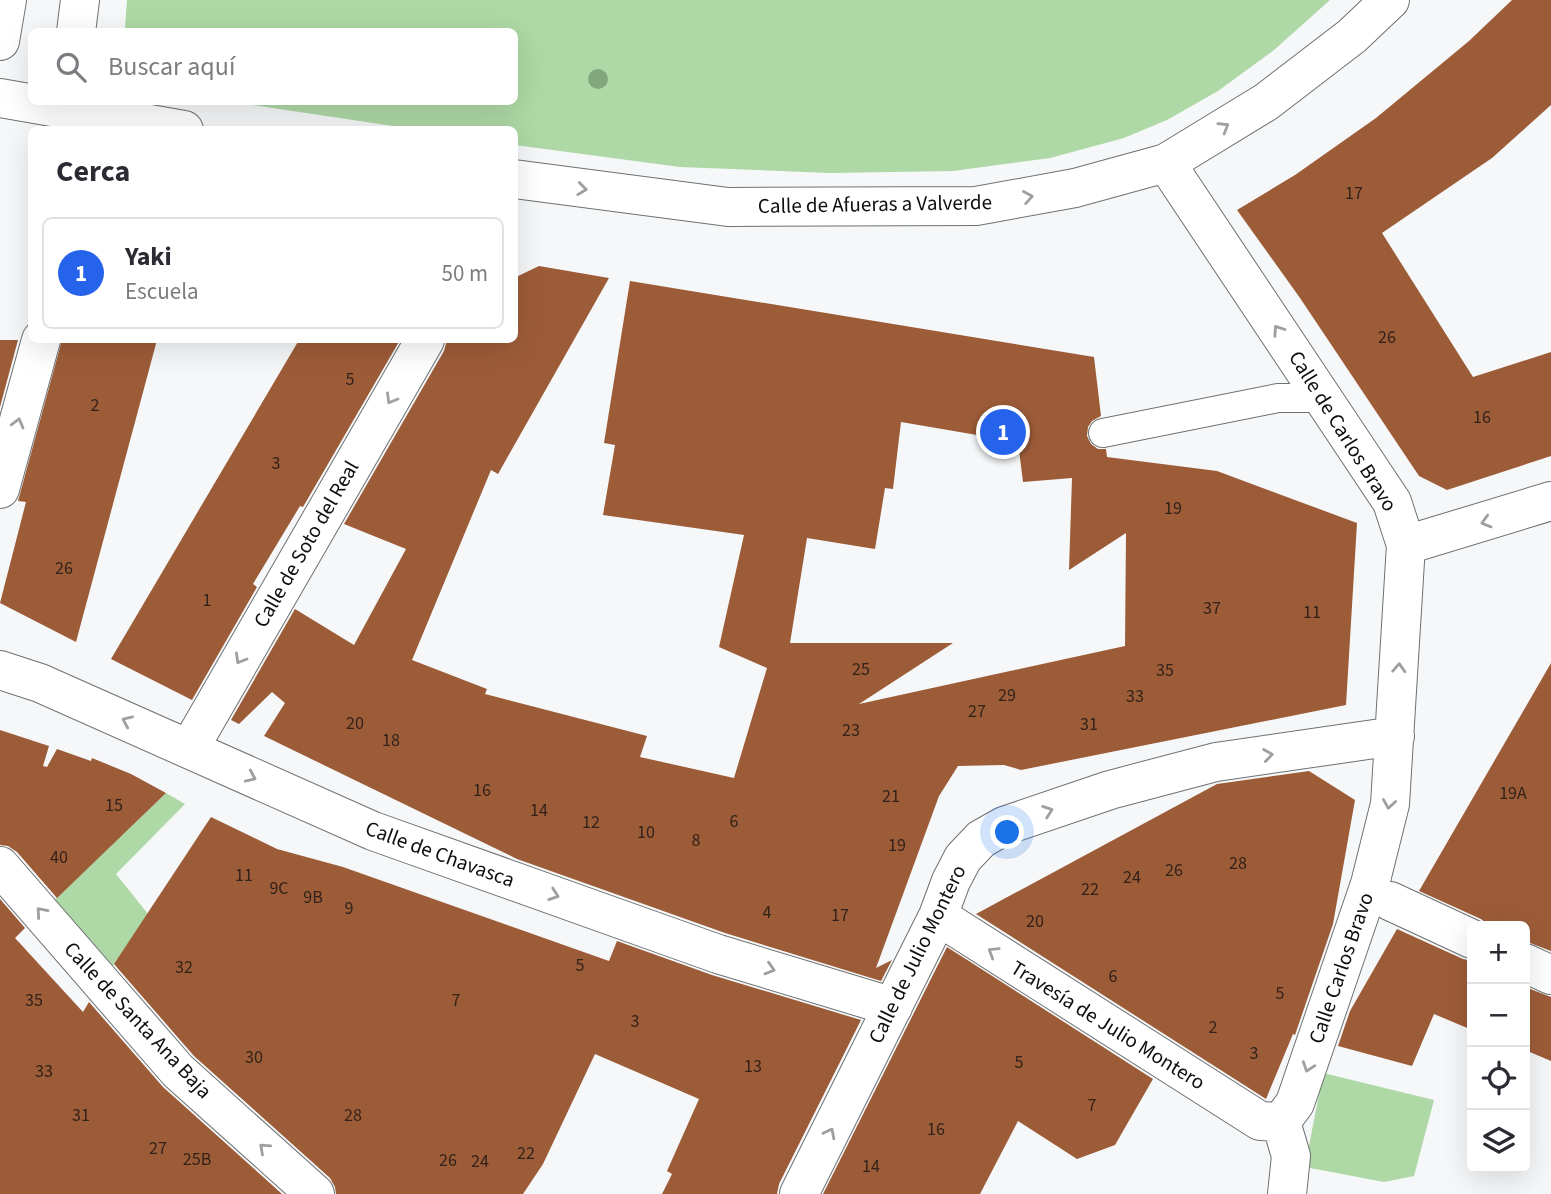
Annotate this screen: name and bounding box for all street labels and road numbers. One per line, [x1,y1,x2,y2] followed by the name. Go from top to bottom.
[758,187,992,221] street label: Calle de Afueras a Valverde
[1281,345,1405,517] street label: Calle de Carlos Bravo
[246,455,366,633] street label: Calle de Soto del Real
[361,813,519,895] street label: Calle de Chavasca
[861,860,973,1048] street label: Calle de Julio Montero
[1301,888,1381,1048] street label: Calle Carlos Bravo
[57,935,219,1105] street label: Calle de Santa Ana Baja
[1005,953,1211,1097] street label: Travesía de Julio Montero

